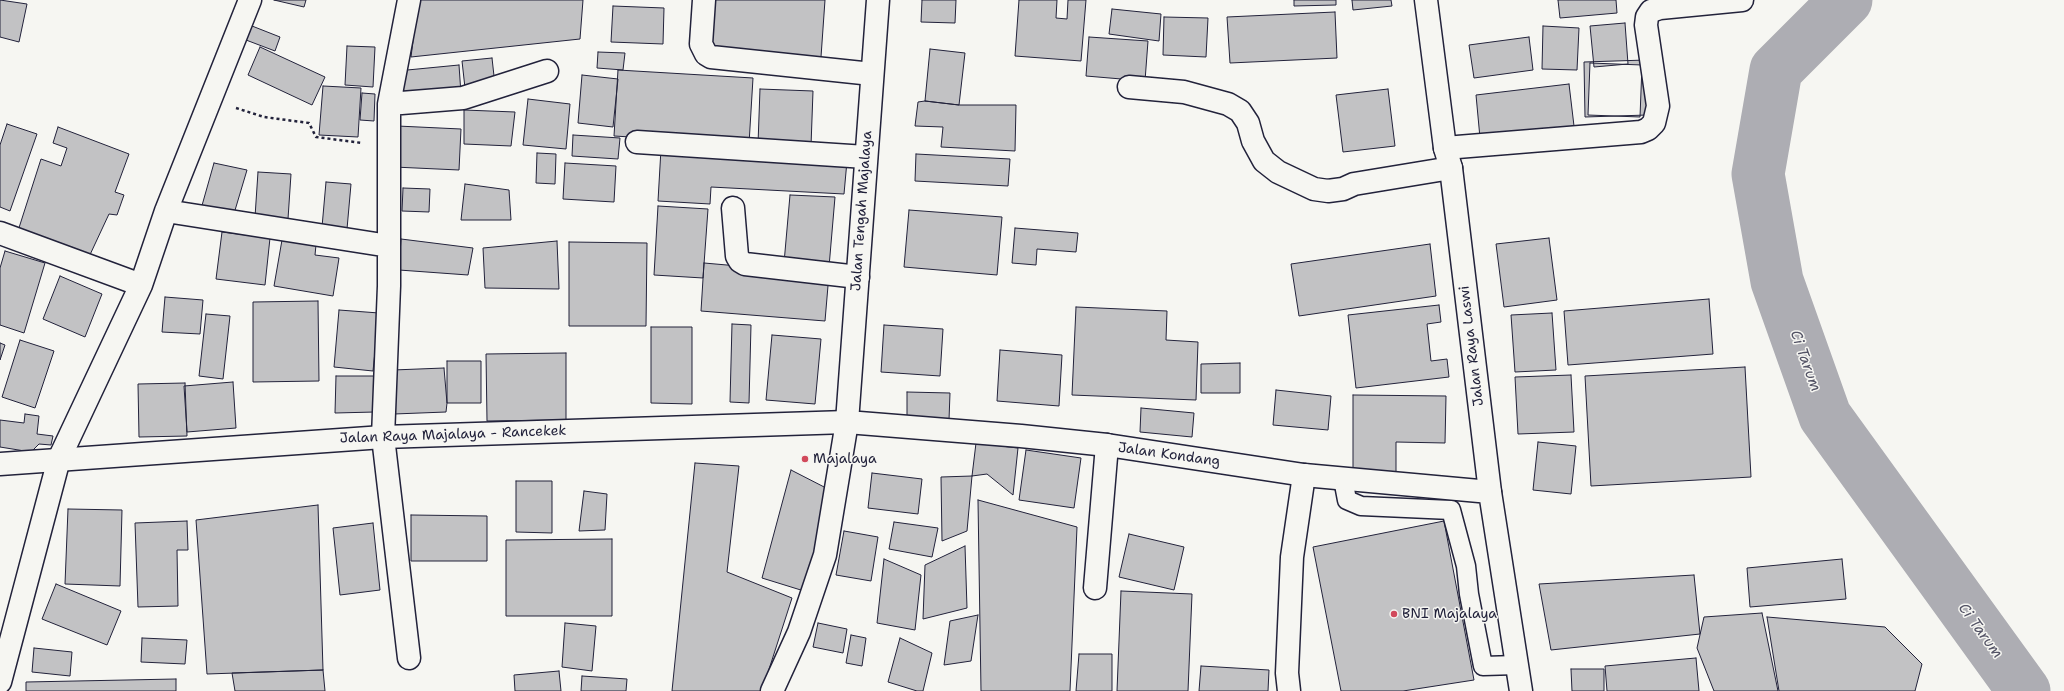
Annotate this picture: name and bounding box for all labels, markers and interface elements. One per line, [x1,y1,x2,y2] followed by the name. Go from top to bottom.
[848,130,876,292] street label: Jalan Tengah Majalaya
[1456,285,1488,407] street label: Jalan Raya Laswi
[1786,328,1824,394] water label: Ci Tarum
[339,423,567,447] street label: Jalan Raya Majalaya - Rancekek
[1117,440,1221,470] street label: Jalan Kondang
[813,451,877,467] place label: Majalaya
[800,454,810,464] marker: Majalaya
[1954,600,2006,662] water label: Ci Tarum
[1402,606,1497,622] place label: BNI Majalaya
[1389,609,1399,619] marker: BNI Majalaya

